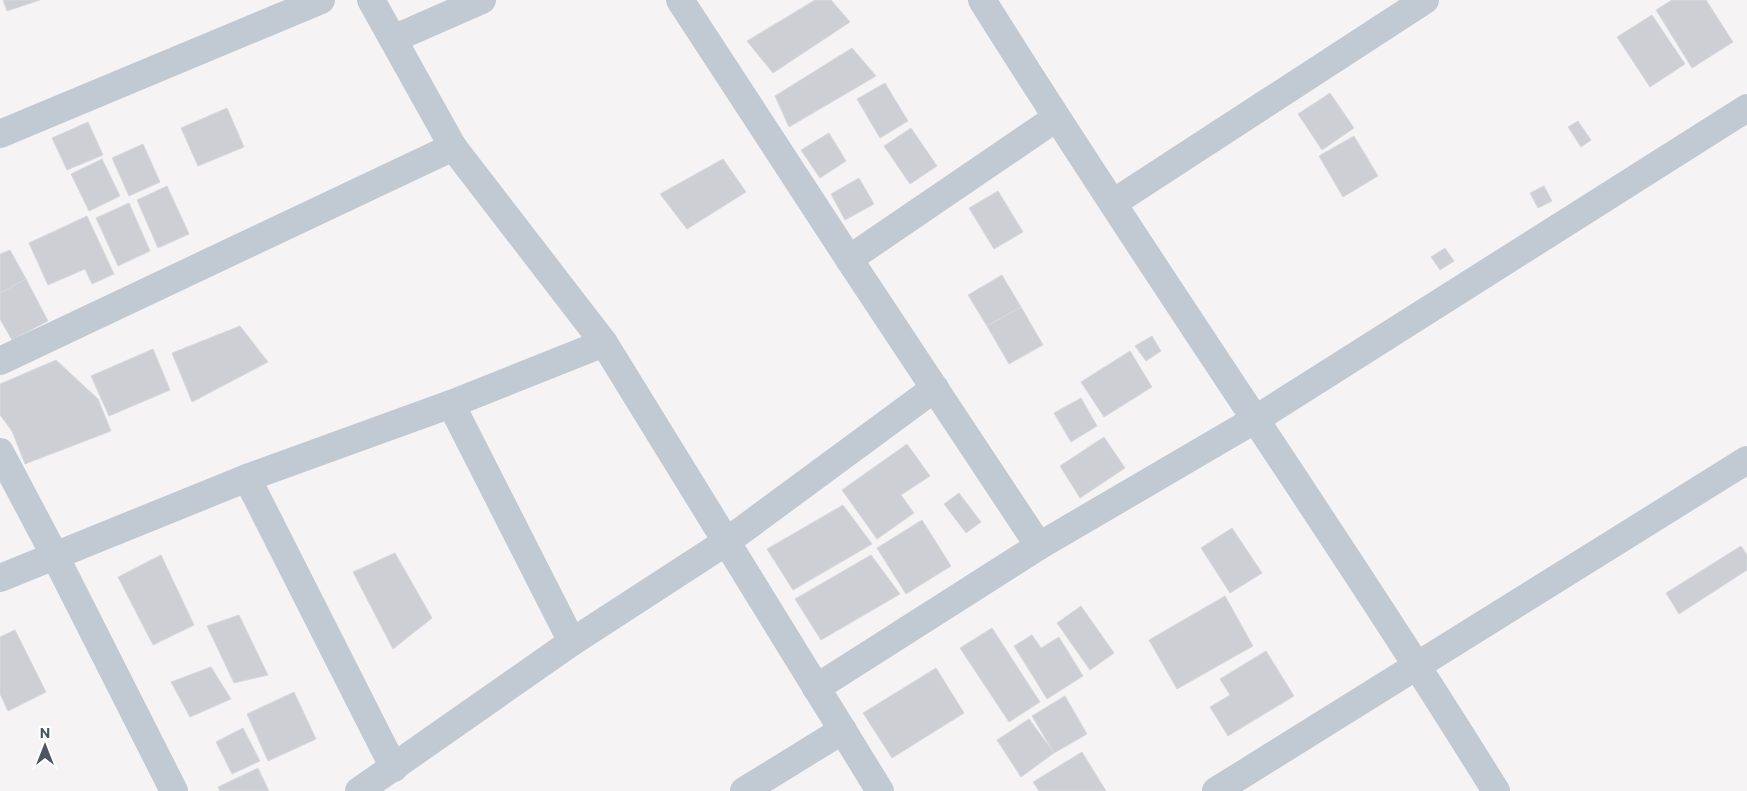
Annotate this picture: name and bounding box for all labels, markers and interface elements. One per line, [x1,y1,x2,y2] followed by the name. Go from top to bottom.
[20,721,70,771] north arrow
[40,724,50,741] text: N

